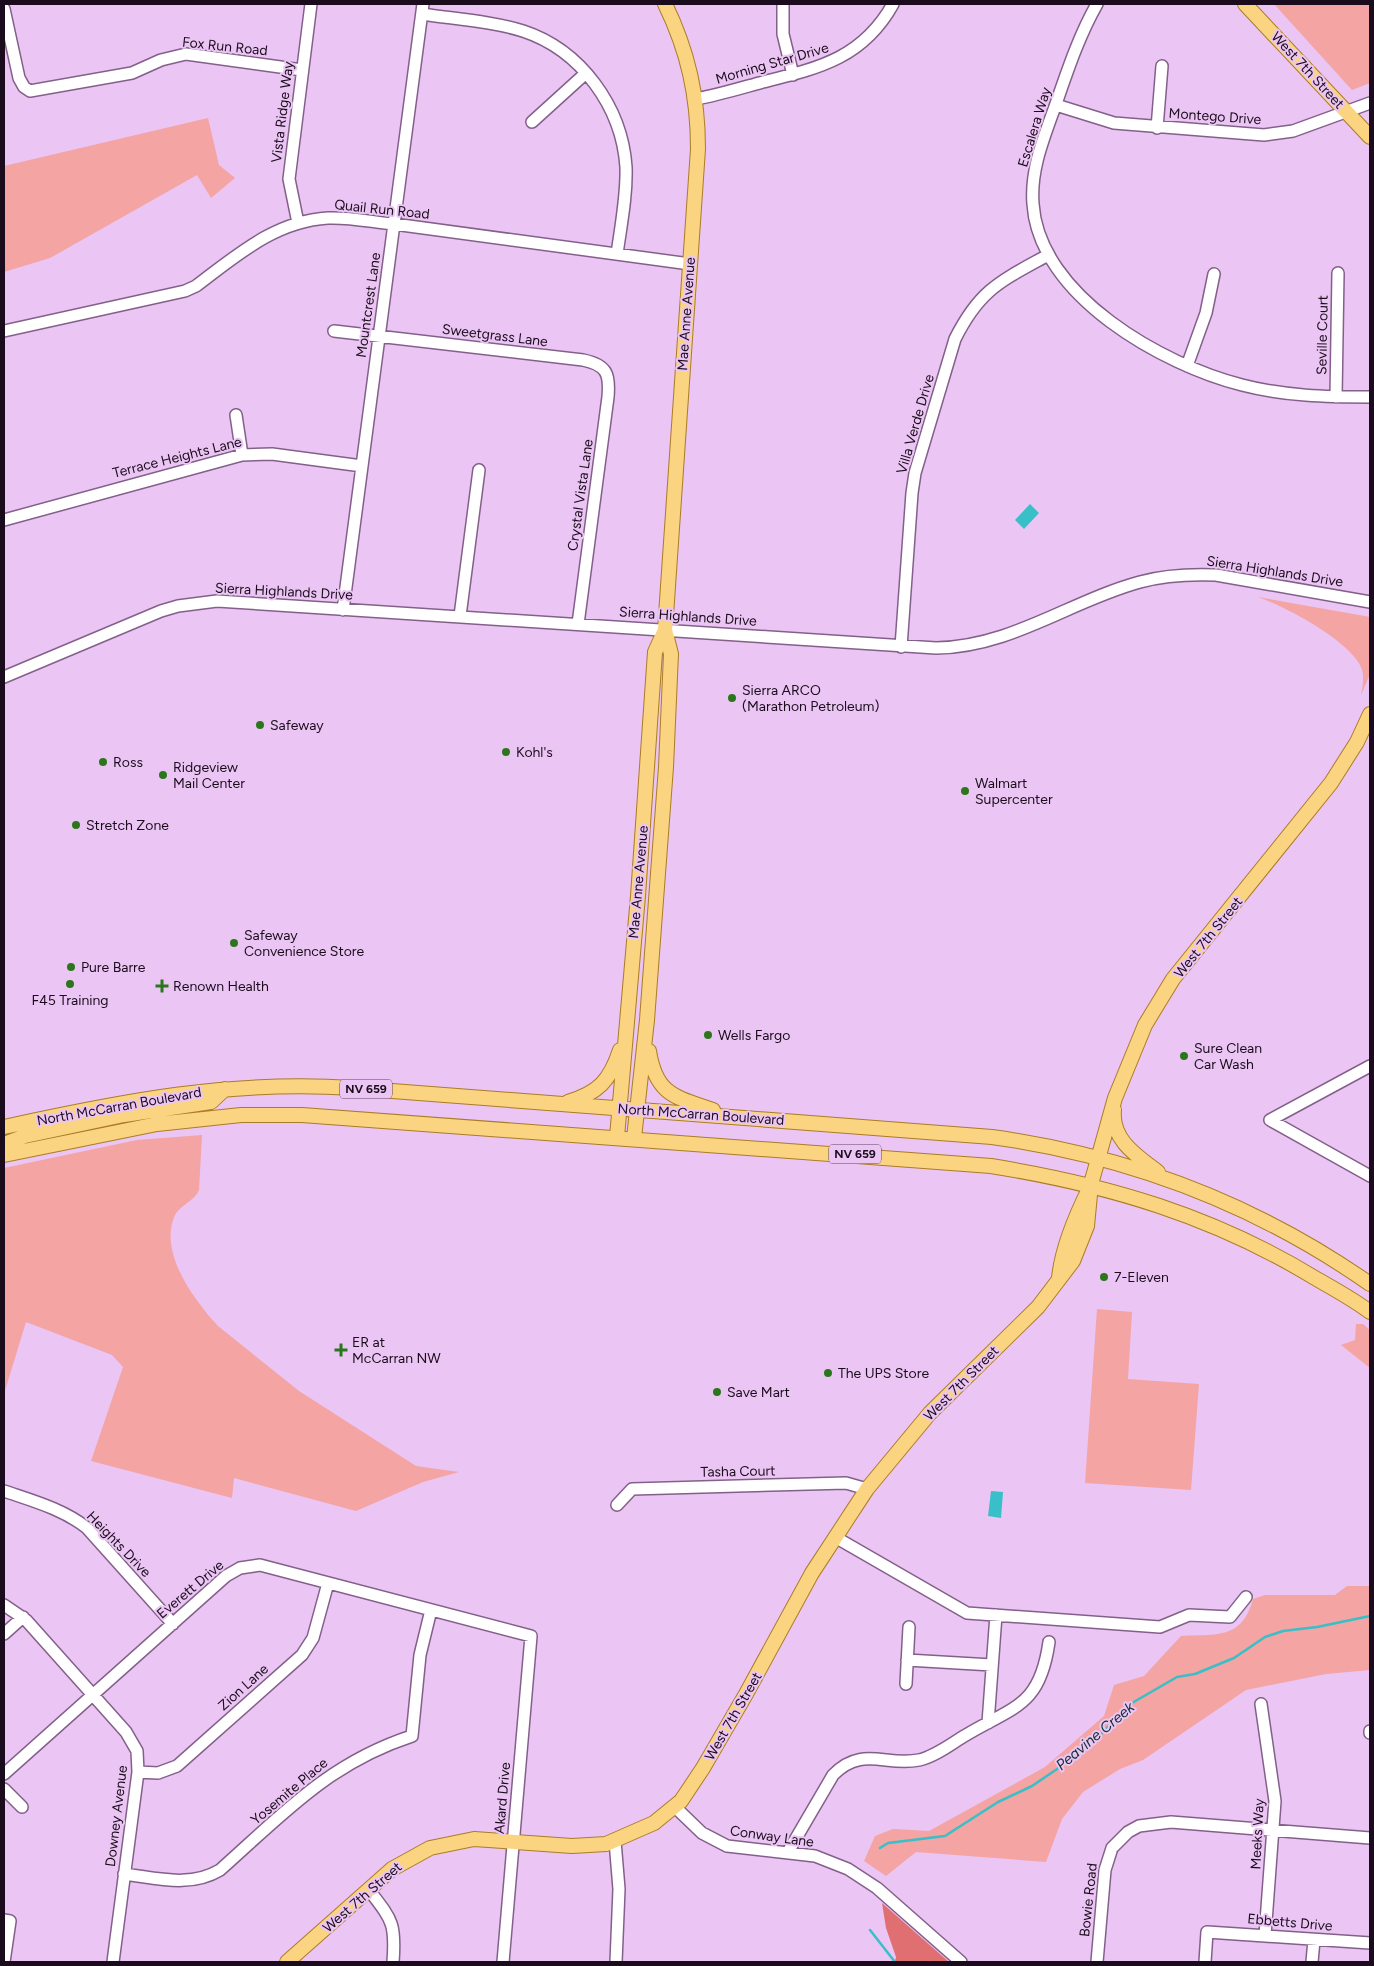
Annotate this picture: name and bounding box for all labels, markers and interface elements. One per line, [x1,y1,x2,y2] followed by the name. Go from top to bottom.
[1268,28,1348,112] street label: West 7th Street
[181,34,268,59] street label: Fox Run Road
[714,39,831,88] street label: Morning Star Drive
[268,60,297,164] street label: Vista Ridge Way
[1014,84,1055,169] street label: Escalera Way
[1168,105,1262,128] street label: Montego Drive
[333,196,430,223] street label: Quail Run Road
[353,251,384,359] street label: Mountcrest Lane
[674,256,699,371] street label: Mae Anne Avenue
[1313,295,1332,375] street label: Seville Court
[441,321,549,350] street label: Sweetgrass Lane
[893,372,938,476] street label: Villa Verde Drive
[111,433,244,482] street label: Terrace Heights Lane
[564,438,597,552] street label: Crystal Vista Lane
[1205,552,1345,591] street label: Sierra Highlands Drive
[215,579,354,604] street label: Sierra Highlands Drive
[619,603,758,630] street label: Sierra Highlands Drive
[742,682,879,715] place label: Sierra ARCO (Marathon Petroleum)
[726,692,738,704] marker: Sierra ARCO (Marathon Petroleum)
[270,717,324,734] place label: Safeway
[254,719,266,731] marker: Safeway
[516,744,553,761] place label: Kohl's
[500,746,512,758] marker: Kohl's
[113,754,143,771] place label: Ross
[97,756,109,768] marker: Ross
[173,759,245,792] place label: Ridgeview Mail Center
[157,769,169,781] marker: Ridgeview Mail Center
[975,775,1053,808] place label: Walmart Supercenter
[959,785,971,797] marker: Walmart Supercenter
[86,817,169,834] place label: Stretch Zone
[70,819,82,831] marker: Stretch Zone
[625,824,652,939] street label: Mae Anne Avenue
[1171,893,1246,981] street label: West 7th Street
[244,927,365,960] place label: Safeway Convenience Store
[228,937,240,949] marker: Safeway Convenience Store
[81,959,146,976] place label: Pure Barre
[65,961,77,973] marker: Pure Barre
[64,978,76,990] marker: F45 Training
[173,978,269,995] place label: Renown Health
[155,979,169,993] marker: Renown Health
[31,992,109,1009] place label: F45 Training
[718,1027,790,1044] place label: Wells Fargo
[702,1029,714,1041] marker: Wells Fargo
[1194,1040,1262,1073] place label: Sure Clean Car Wash
[1178,1050,1190,1062] marker: Sure Clean Car Wash
[340,1080,392,1098] road number: NV 659
[35,1084,203,1129] street label: North McCarran Boulevard
[617,1100,785,1129] street label: North McCarran Boulevard
[829,1144,881,1164] road number: NV 659
[1114,1269,1169,1286] place label: 7-Eleven
[1098,1271,1110,1283] marker: 7-Eleven
[352,1334,441,1367] place label: ER at McCarran NW
[920,1342,1002,1424] street label: West 7th Street
[334,1343,348,1357] marker: ER at McCarran NW
[838,1365,929,1382] place label: The UPS Store
[822,1367,834,1379] marker: The UPS Store
[727,1384,790,1401] place label: Save Mart
[711,1386,723,1398] marker: Save Mart
[700,1462,776,1481] street label: Tasha Court
[83,1508,155,1581] street label: Heights Drive
[154,1556,227,1622] street label: Everett Drive
[215,1660,272,1714] street label: Zion Lane
[701,1669,766,1763] street label: West 7th Street
[1052,1698,1138,1774] water label: Peavine Creek
[247,1754,331,1828] street label: Yosemite Place
[491,1761,514,1835] street label: Akard Drive
[102,1764,131,1868] street label: Downey Avenue
[1247,1797,1268,1870] street label: Meeks Way
[729,1822,815,1851] street label: Conway Lane
[319,1858,405,1936] street label: West 7th Street
[1076,1862,1101,1938] street label: Bowie Road
[1247,1910,1334,1935] street label: Ebbetts Drive

